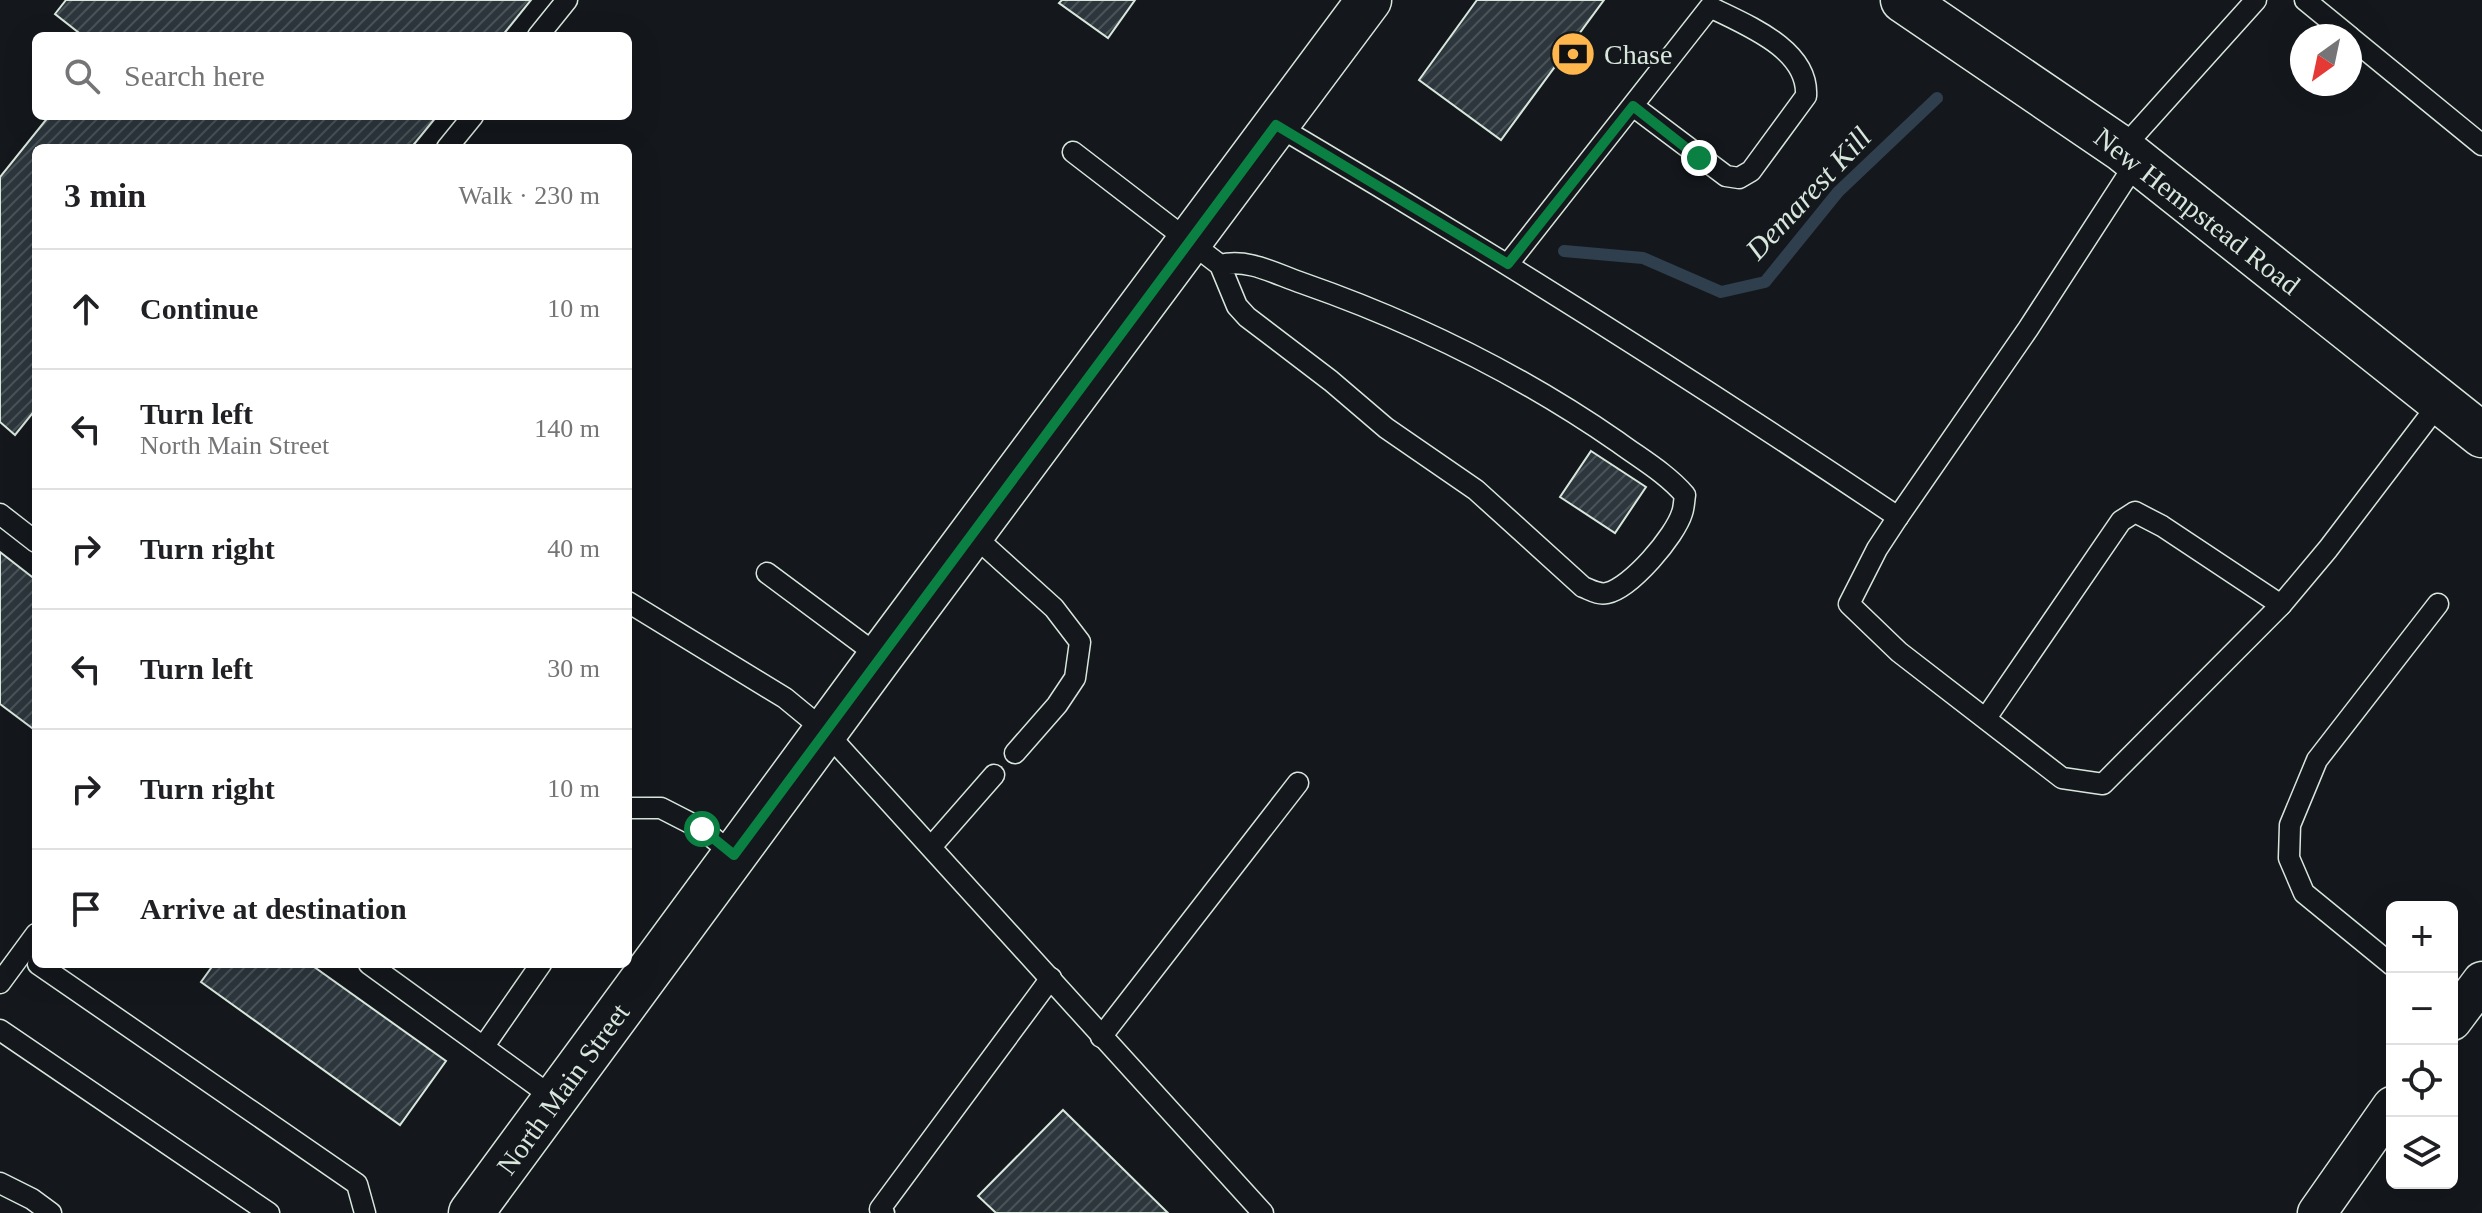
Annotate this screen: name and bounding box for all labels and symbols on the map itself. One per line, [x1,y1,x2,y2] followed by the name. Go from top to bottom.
[2290,24,2362,96] north arrow
[1549,30,1597,78] bank icon: Chase
[1604,39,1672,70] place label: Chase
[1738,120,1877,266] water label: Demarest Kill
[2088,121,2306,301] street label: New Hempstead Road
[1681,140,1717,176] route end
[684,811,720,847] route start
[491,997,636,1181] street label: North Main Street

